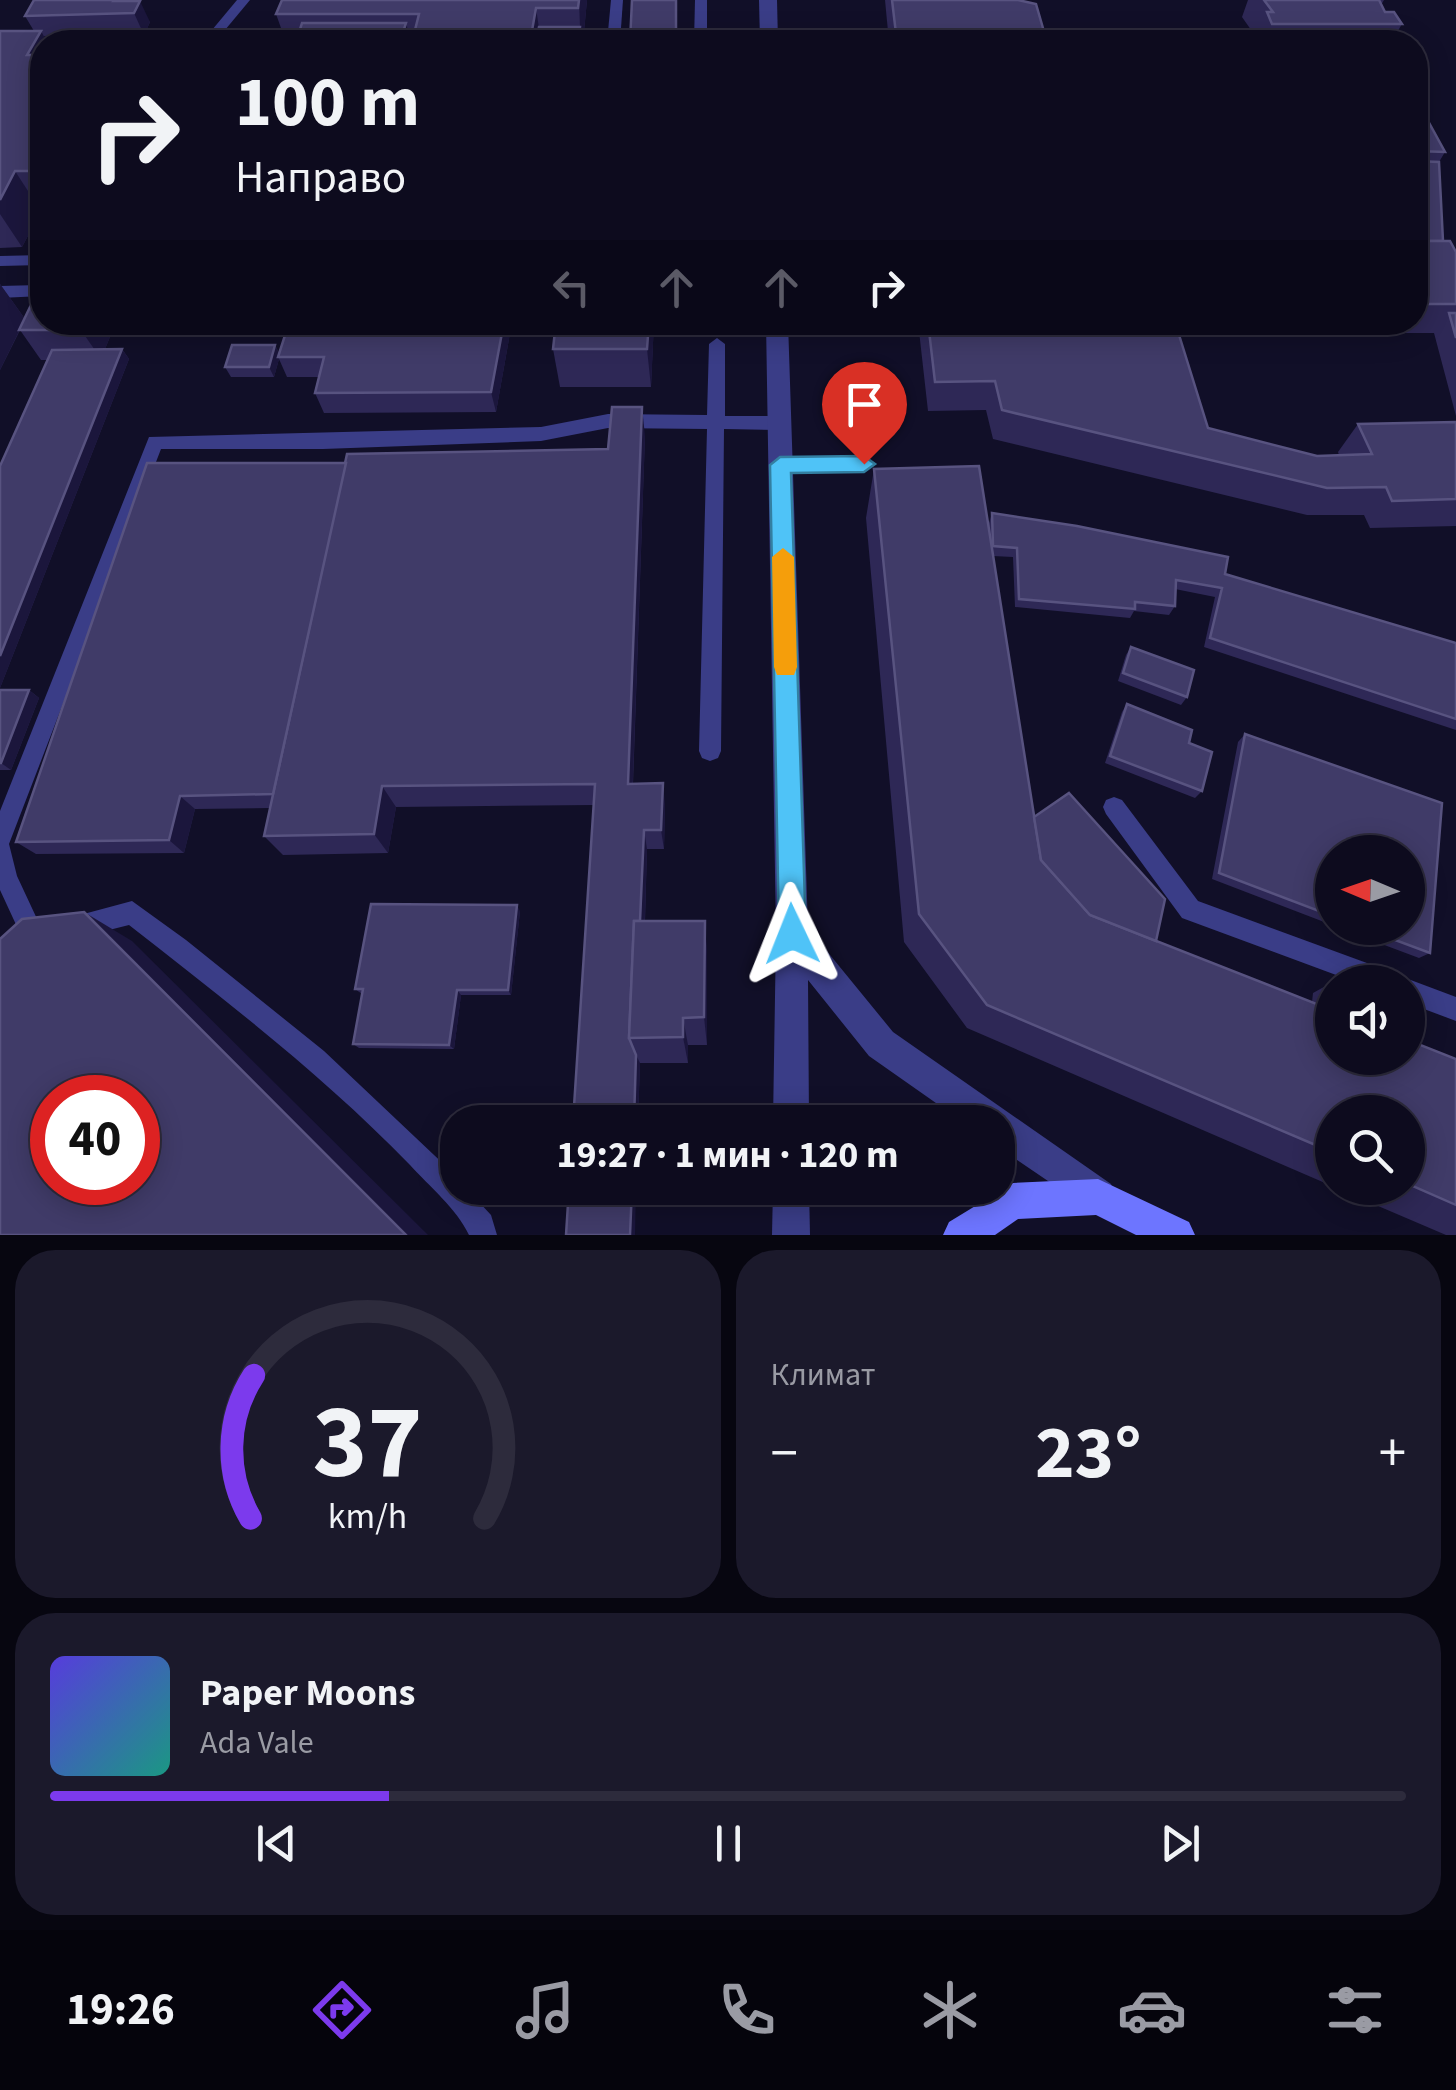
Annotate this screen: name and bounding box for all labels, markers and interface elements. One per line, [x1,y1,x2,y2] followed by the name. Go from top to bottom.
[235,53,420,153] text: 100 m
[70,70,200,200] icon: right
[235,146,406,210] text: Направо
[544,260,599,315] icon: left
[649,260,704,315] icon: ahead
[754,260,809,315] icon: ahead
[859,260,914,315] icon: right
[822,362,907,465] pin
[837,377,892,432] icon: arrive
[1315,835,1425,945] north arrow
[1315,835,1425,1205] map controls
[740,882,844,986] position arrow
[1315,965,1425,1075] button: sound
[30,1075,160,1205] speed limit sign: 40
[1315,1095,1425,1205] button: search
[556,1128,899,1182] text: 19:27 · 1 мин · 120 m
[771,1352,875,1398] text: Климат
[313,1370,423,1518] text: 37
[1035,1400,1142,1507] text: 23°
[771,1415,798,1493] text: −
[1379,1415,1406,1493] text: +
[328,1491,407,1542] text: km/h
[200,1666,415,1720] text: Paper Moons
[200,1720,314,1766] text: Ada Vale
[249,1816,304,1871] icon: previous
[701,1816,756,1871] icon: pause
[1153,1816,1208,1871] icon: next
[307,1975,377,2045] icon: directions
[510,1975,580,2045] icon: music
[712,1975,782,2045] icon: phone
[915,1975,985,2045] icon: climate
[1117,1975,1187,2045] icon: car
[1320,1975,1390,2045] icon: filters
[66,1978,175,2042] text: 19:26

